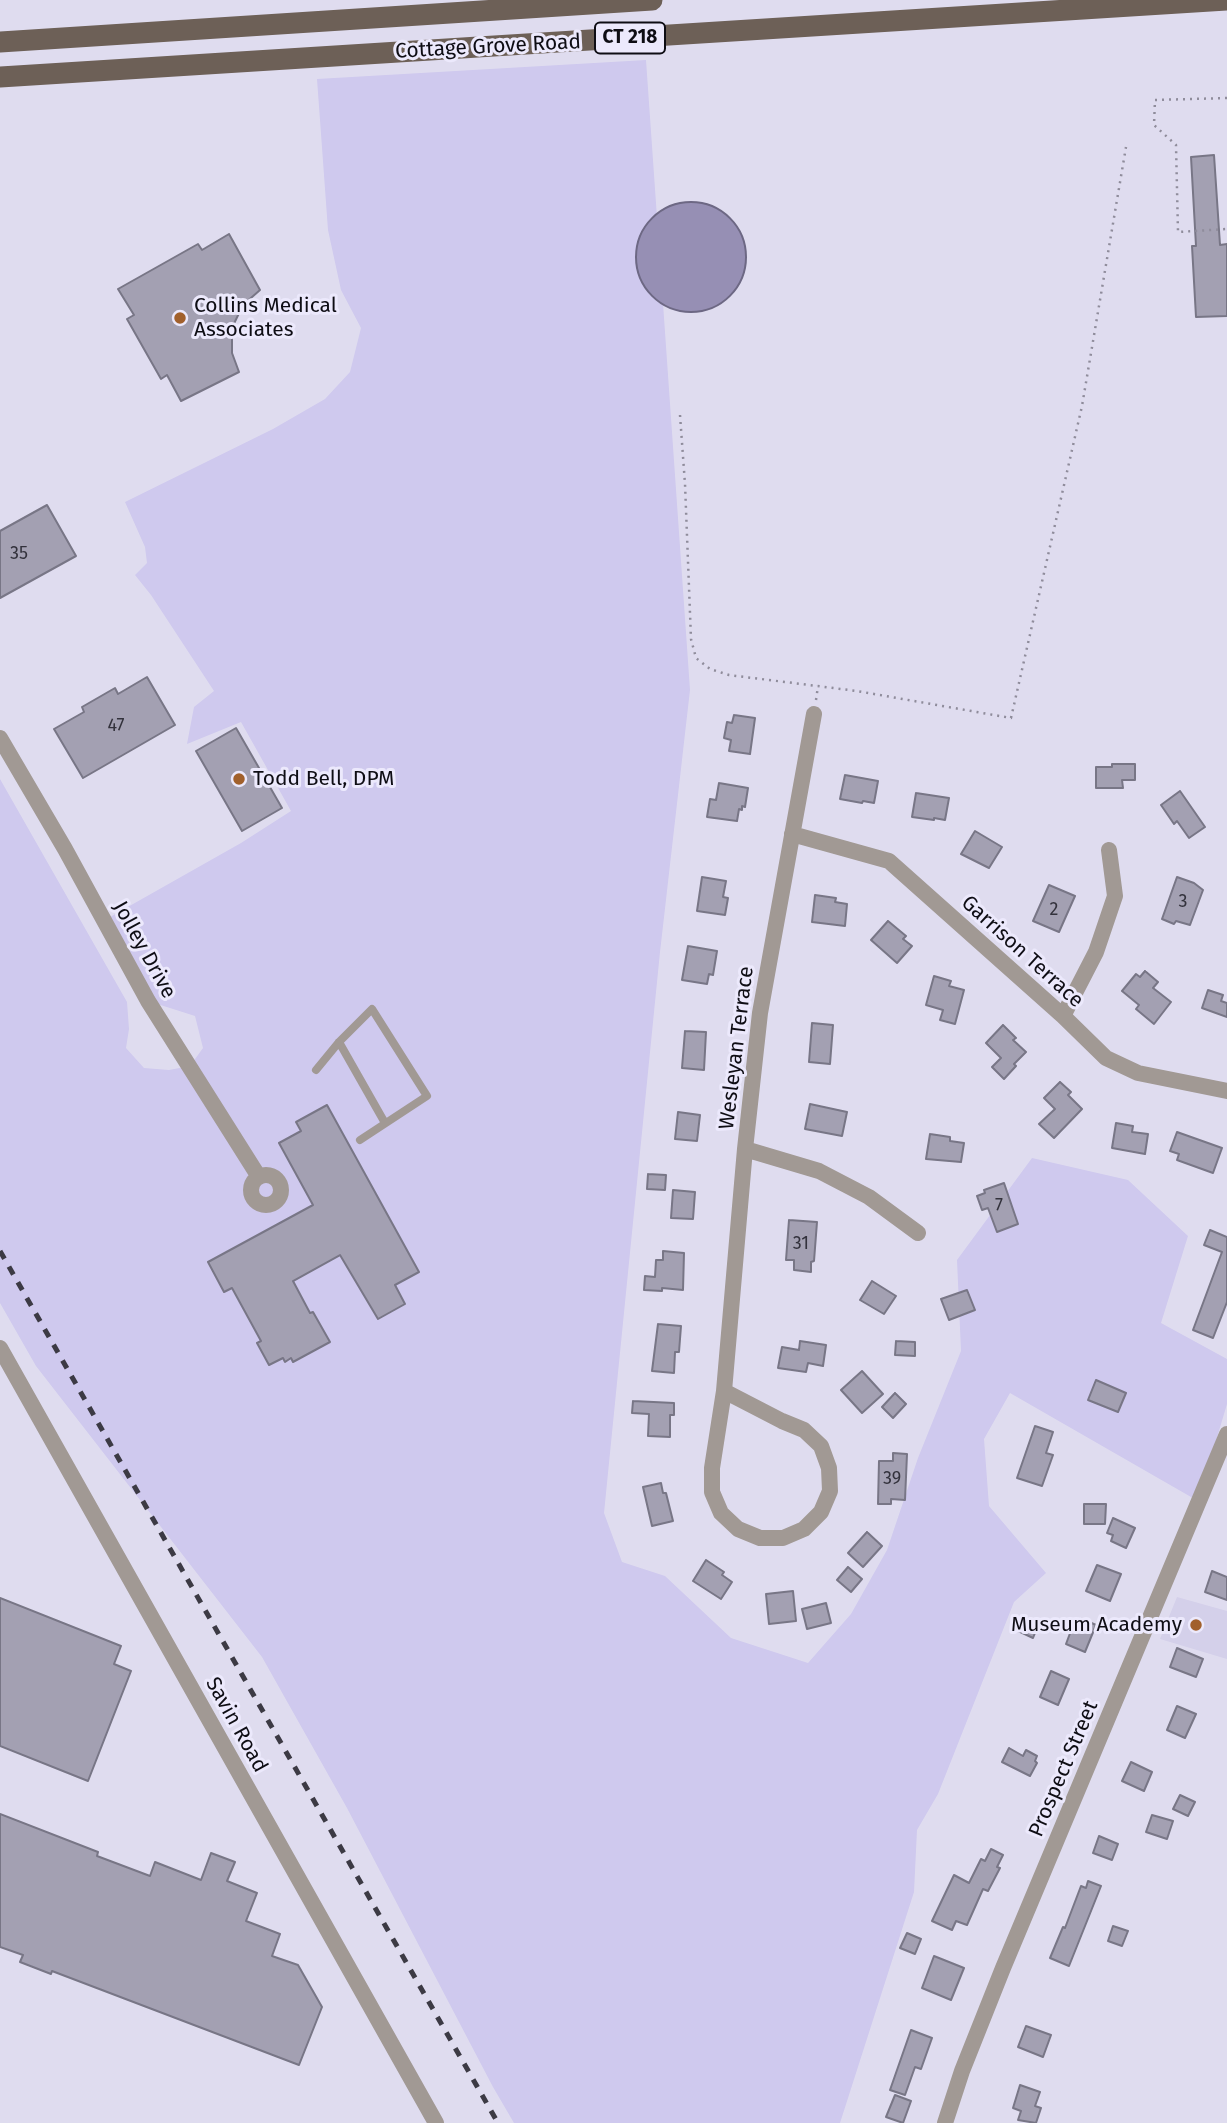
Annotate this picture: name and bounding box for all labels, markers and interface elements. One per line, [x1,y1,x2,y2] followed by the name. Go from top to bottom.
[595,22,665,54] road number: CT 218
[394,30,582,64] street label: Cottage Grove Road
[194,293,337,343] place label: Collins Medical Associates
[172,310,188,326] marker: Collins Medical Associates
[10,543,28,565] house number: 35
[107,715,125,737] house number: 47
[253,766,394,792] place label: Todd Bell, DPM
[231,771,247,787] marker: Todd Bell, DPM
[956,890,1088,1014] street label: Garrison Terrace
[1179,891,1187,913] house number: 3
[107,897,181,1003] street label: Jolley Drive
[1050,899,1058,921] house number: 2
[714,965,760,1131] street label: Wesleyan Terrace
[995,1195,1003,1217] house number: 7
[793,1233,809,1255] house number: 31
[883,1468,901,1490] house number: 39
[1011,1612,1182,1638] place label: Museum Academy
[1188,1617,1204,1633] marker: Museum Academy
[200,1673,272,1777] street label: Savin Road
[1024,1697,1104,1841] street label: Prospect Street

